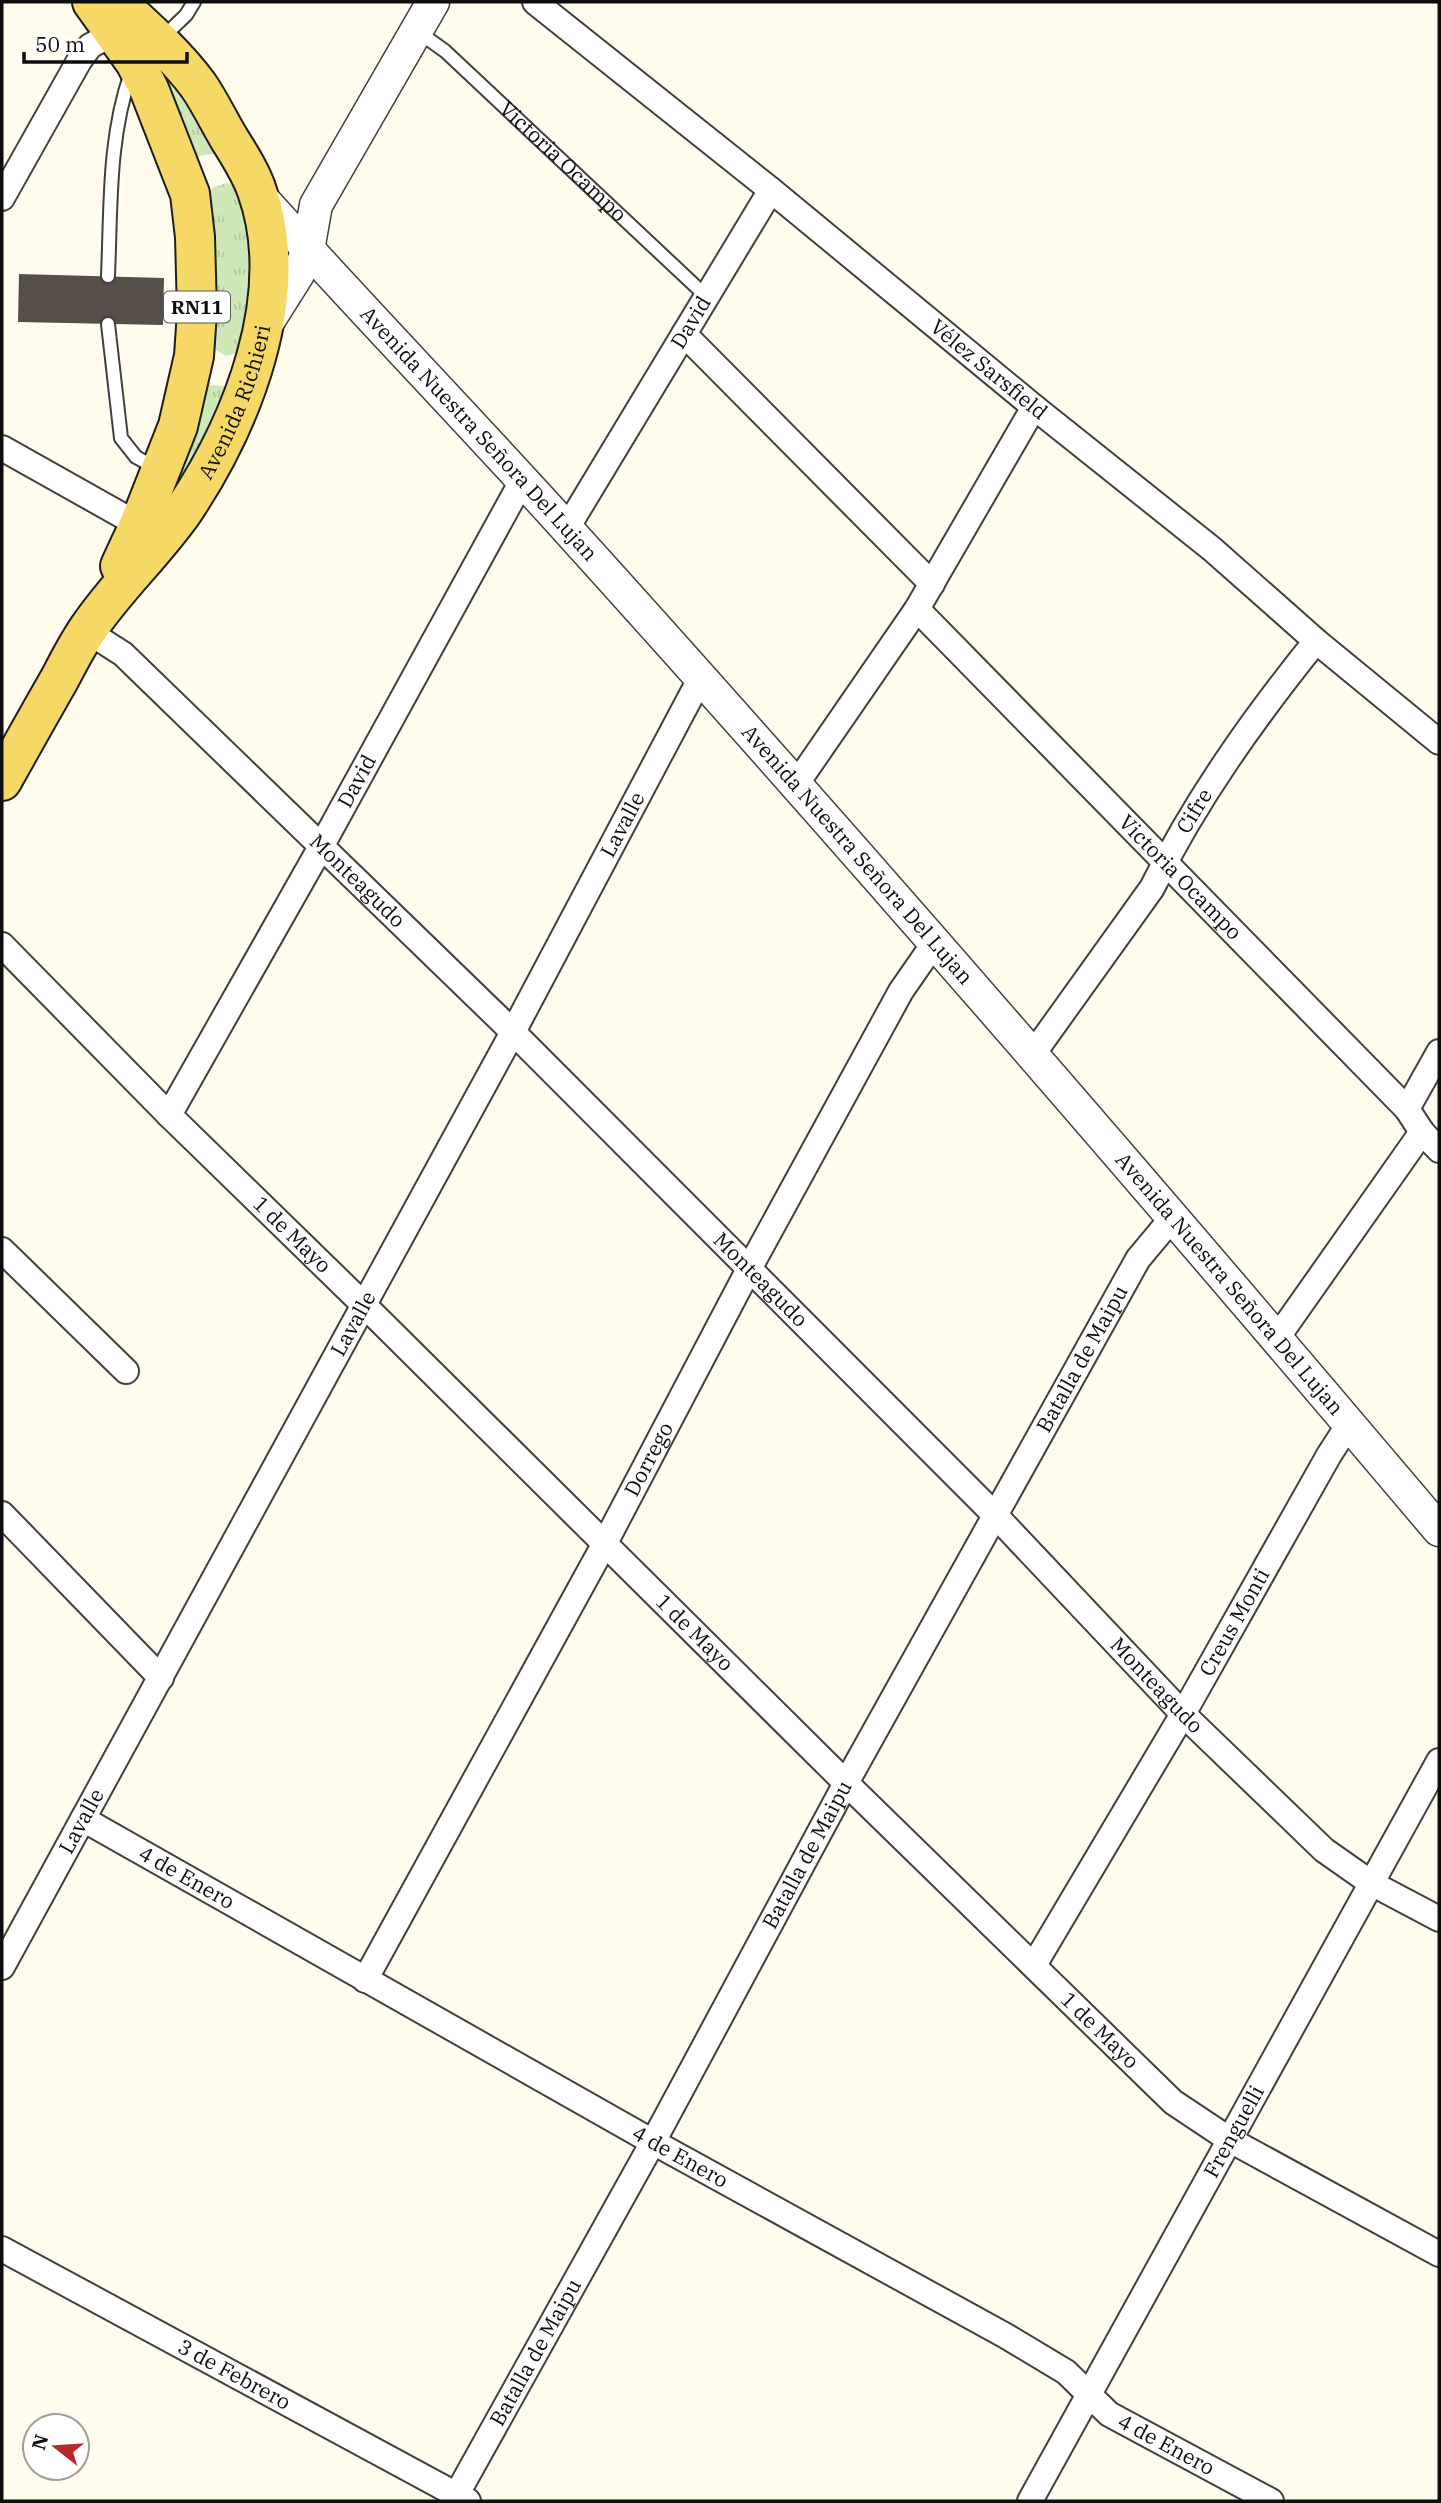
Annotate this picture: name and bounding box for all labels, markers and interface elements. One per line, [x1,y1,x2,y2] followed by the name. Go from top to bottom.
[24,21,187,65] scale bar
[35,30,85,58] text: 50 m
[494,94,633,227] street label: Victoria Ocampo
[664,290,717,353] street label: David
[164,292,230,322] road number: RN11
[355,300,604,567] street label: Avenida Nuestra Señora Del Lujan
[925,312,1054,426] street label: Vélez Sarsfield
[191,322,276,484] street label: Avenida Richieri
[736,718,980,990] street label: Avenida Nuestra Señora Del Lujan
[330,749,382,812] street label: David
[1169,783,1218,838] street label: Cifre
[593,787,651,862] street label: Lavalle
[1113,808,1249,946] street label: Victoria Ocampo
[304,828,412,933] street label: Monteagudo
[1110,1146,1350,1421] street label: Avenida Nuestra Señora Del Lujan
[247,1190,338,1279] street label: 1 de Mayo
[708,1226,814,1333] street label: Monteagudo
[1029,1280,1134,1437] street label: Batalla de Maipu
[324,1286,382,1361] street label: Lavalle
[617,1417,679,1501] street label: Dorrego
[1192,1563,1275,1681] street label: Creus Monti
[650,1587,740,1677] street label: 1 de Mayo
[1105,1631,1210,1739] street label: Monteagudo
[755,1775,858,1933] street label: Batalla de Maipu
[52,1783,110,1858] street label: Lavalle
[134,1839,240,1915] street label: 4 de Enero
[1055,1985,1146,2074] street label: 1 de Mayo
[1196,2080,1270,2182] street label: Frenguelli
[627,2118,734,2194] street label: 4 de Enero
[483,2273,587,2431] street label: Batalla de Maipu
[173,2332,296,2416] street label: 3 de Febrero
[1114,2407,1220,2481] street label: 4 de Enero
[21,2412,91,2482] north arrow
[26,2431,53,2453] text: N

